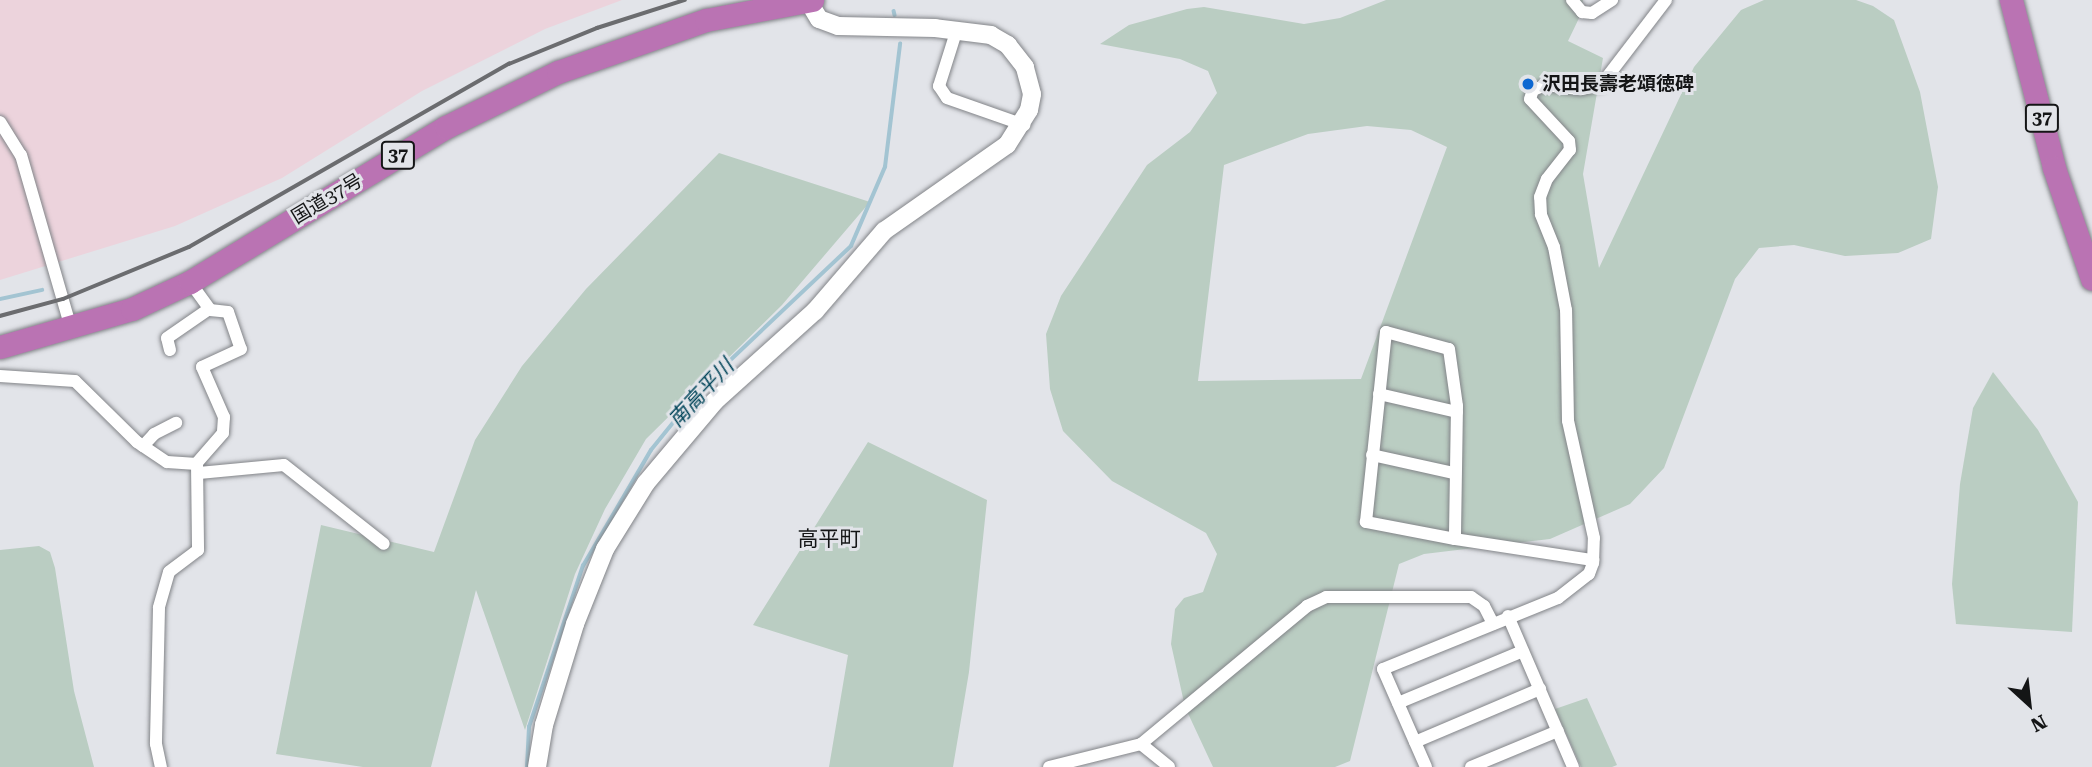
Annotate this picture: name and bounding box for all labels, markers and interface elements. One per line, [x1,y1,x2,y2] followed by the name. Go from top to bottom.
[1542,73,1694,95] place label: 沢田長壽老頌徳碑
[1520,76,1536,92] marker: 沢田長壽老頌徳碑
[2024,104,2060,132] road number: 37
[380,140,416,170] road number: 37
[288,169,366,229] street label: 国道37号
[663,354,739,432] water label: 南高平川
[798,526,860,552] district label: 高平町
[1994,669,2064,739] north arrow
[2027,710,2051,737] text: N

